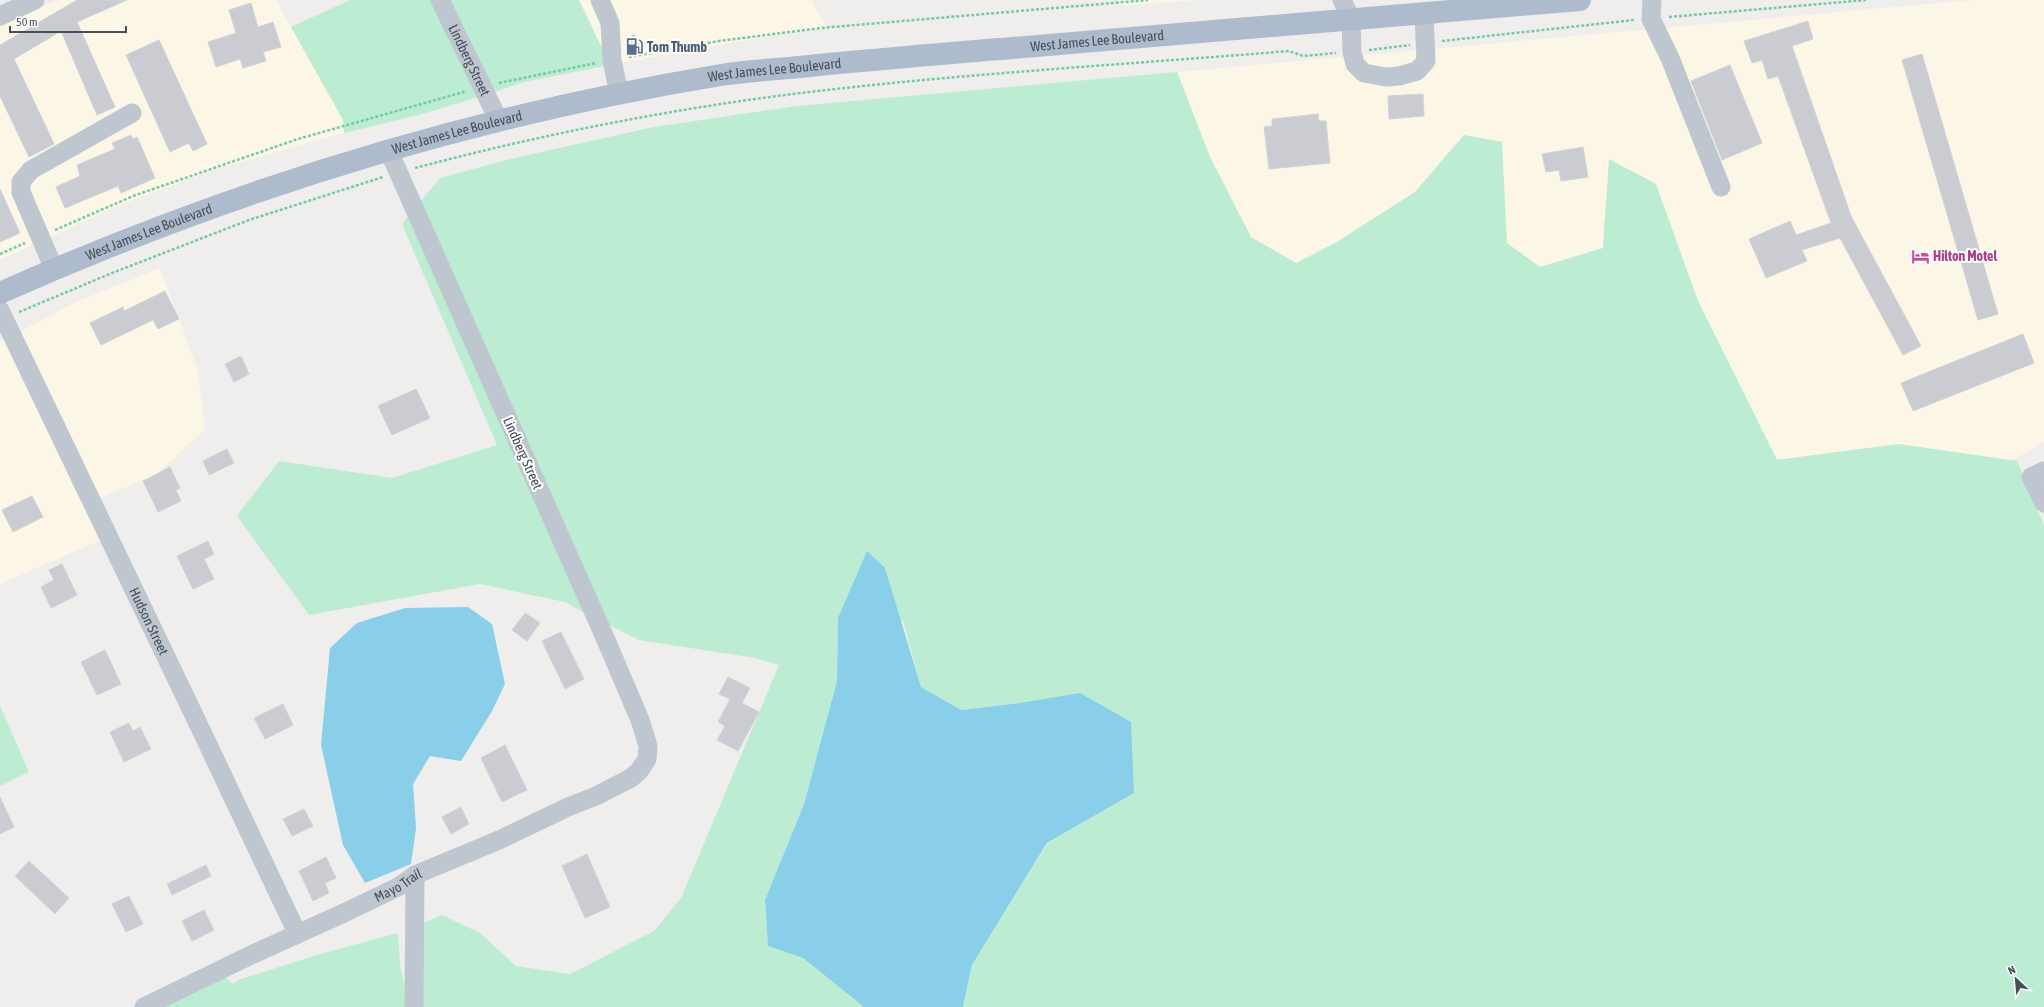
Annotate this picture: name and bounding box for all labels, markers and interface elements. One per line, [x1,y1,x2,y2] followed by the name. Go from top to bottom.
[10,8,126,34] scale bar
[16,15,38,29] text: 50 m
[445,22,494,99] street label: Lindberg Street
[1030,27,1165,54] street label: West James Lee Boulevard
[624,37,644,57] fuel station icon: Tom Thumb
[647,39,707,55] place label: Tom Thumb
[707,55,842,85] street label: West James Lee Boulevard
[390,107,524,157] street label: West James Lee Boulevard
[83,200,214,263] street label: West James Lee Boulevard
[1910,246,1930,266] hotel icon: Hilton Motel
[1933,248,1997,264] place label: Hilton Motel
[500,414,546,492] street label: Lindberg Street
[126,585,172,657] street label: Hudson Street
[372,865,424,905] street label: Mayo Trail
[1996,959,2036,999] north arrow
[2006,963,2017,977] text: N

